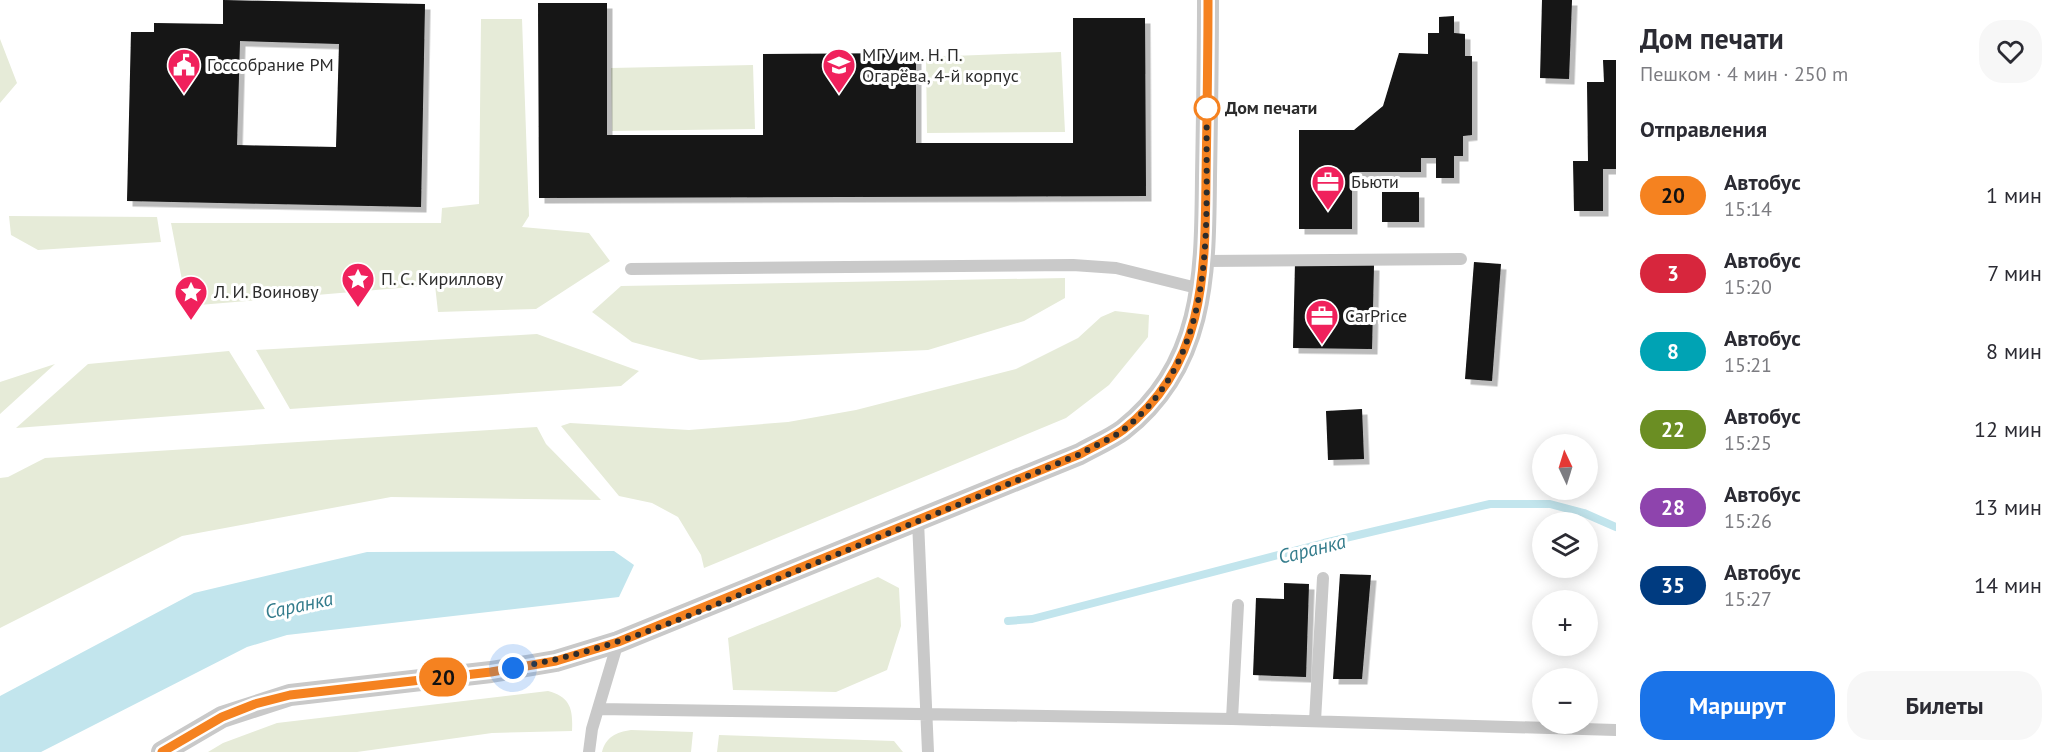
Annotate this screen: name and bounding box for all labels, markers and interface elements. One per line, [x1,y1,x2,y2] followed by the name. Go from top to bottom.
[1640,20,1784,57] text: Дом печати
[1979,20,2042,83] button: heart
[862,43,1019,87] place label: МГУ им. Н. П. Огарёва, 4-й корпус
[166,47,202,94] public building icon: Госсобрание РМ
[821,47,857,94] school or university icon: МГУ им. Н. П. Огарёва, 4-й корпус
[207,53,334,76] place label: Госсобрание РМ
[1640,61,1848,87] text: Пешком · 4 мин · 250 m
[1194,95,1220,121] marker: Дом печати
[1225,96,1317,119] place label: Дом печати
[1640,115,1767,143] text: Отправления
[1310,164,1346,211] office icon: Бьюти
[1724,168,1801,196] text: Автобус
[1351,170,1399,193] place label: Бьюти
[1986,181,2042,209] text: 1 мин
[1661,182,1685,209] text: 20
[1724,196,1772,222] text: 15:14
[1724,246,1801,274] text: Автобус
[1987,259,2042,287] text: 7 мин
[1667,260,1679,287] text: 3
[340,261,376,308] place icon: П. С. Кириллову
[381,267,504,290] place label: П. С. Кириллову
[173,274,209,321] place icon: Л. И. Воинову
[1724,274,1772,300] text: 15:20
[213,280,319,303] place label: Л. И. Воинову
[1304,298,1340,345] office icon: CarPrice
[1345,304,1407,327] place label: CarPrice
[1724,324,1801,352] text: Автобус
[1986,337,2042,365] text: 8 мин
[1667,338,1679,365] text: 8
[1724,352,1772,378] text: 15:21
[1724,402,1801,430] text: Автобус
[1974,415,2042,443] text: 12 мин
[1661,416,1685,443] text: 22
[1724,430,1772,456] text: 15:25
[1532,434,1598,500] north arrow
[1532,434,1598,734] map controls
[1724,480,1801,508] text: Автобус
[1974,493,2042,521] text: 13 мин
[1661,494,1685,521] text: 28
[1724,508,1772,534] text: 15:26
[1532,512,1598,578] button: layers
[1276,528,1349,570] water label: Саранка
[1724,558,1801,586] text: Автобус
[1974,571,2042,599] text: 14 мин
[1661,572,1685,599] text: 35
[263,585,336,625] water label: Саранка
[1724,586,1772,612] text: 15:27
[1532,590,1598,656] button: +
[498,653,528,683] your location
[416,658,470,696] line badge: 20
[431,664,455,691] text: 20
[1532,668,1598,734] button: −
[1640,671,1835,740] button: Маршрут
[1847,671,2042,740] button: Билеты

